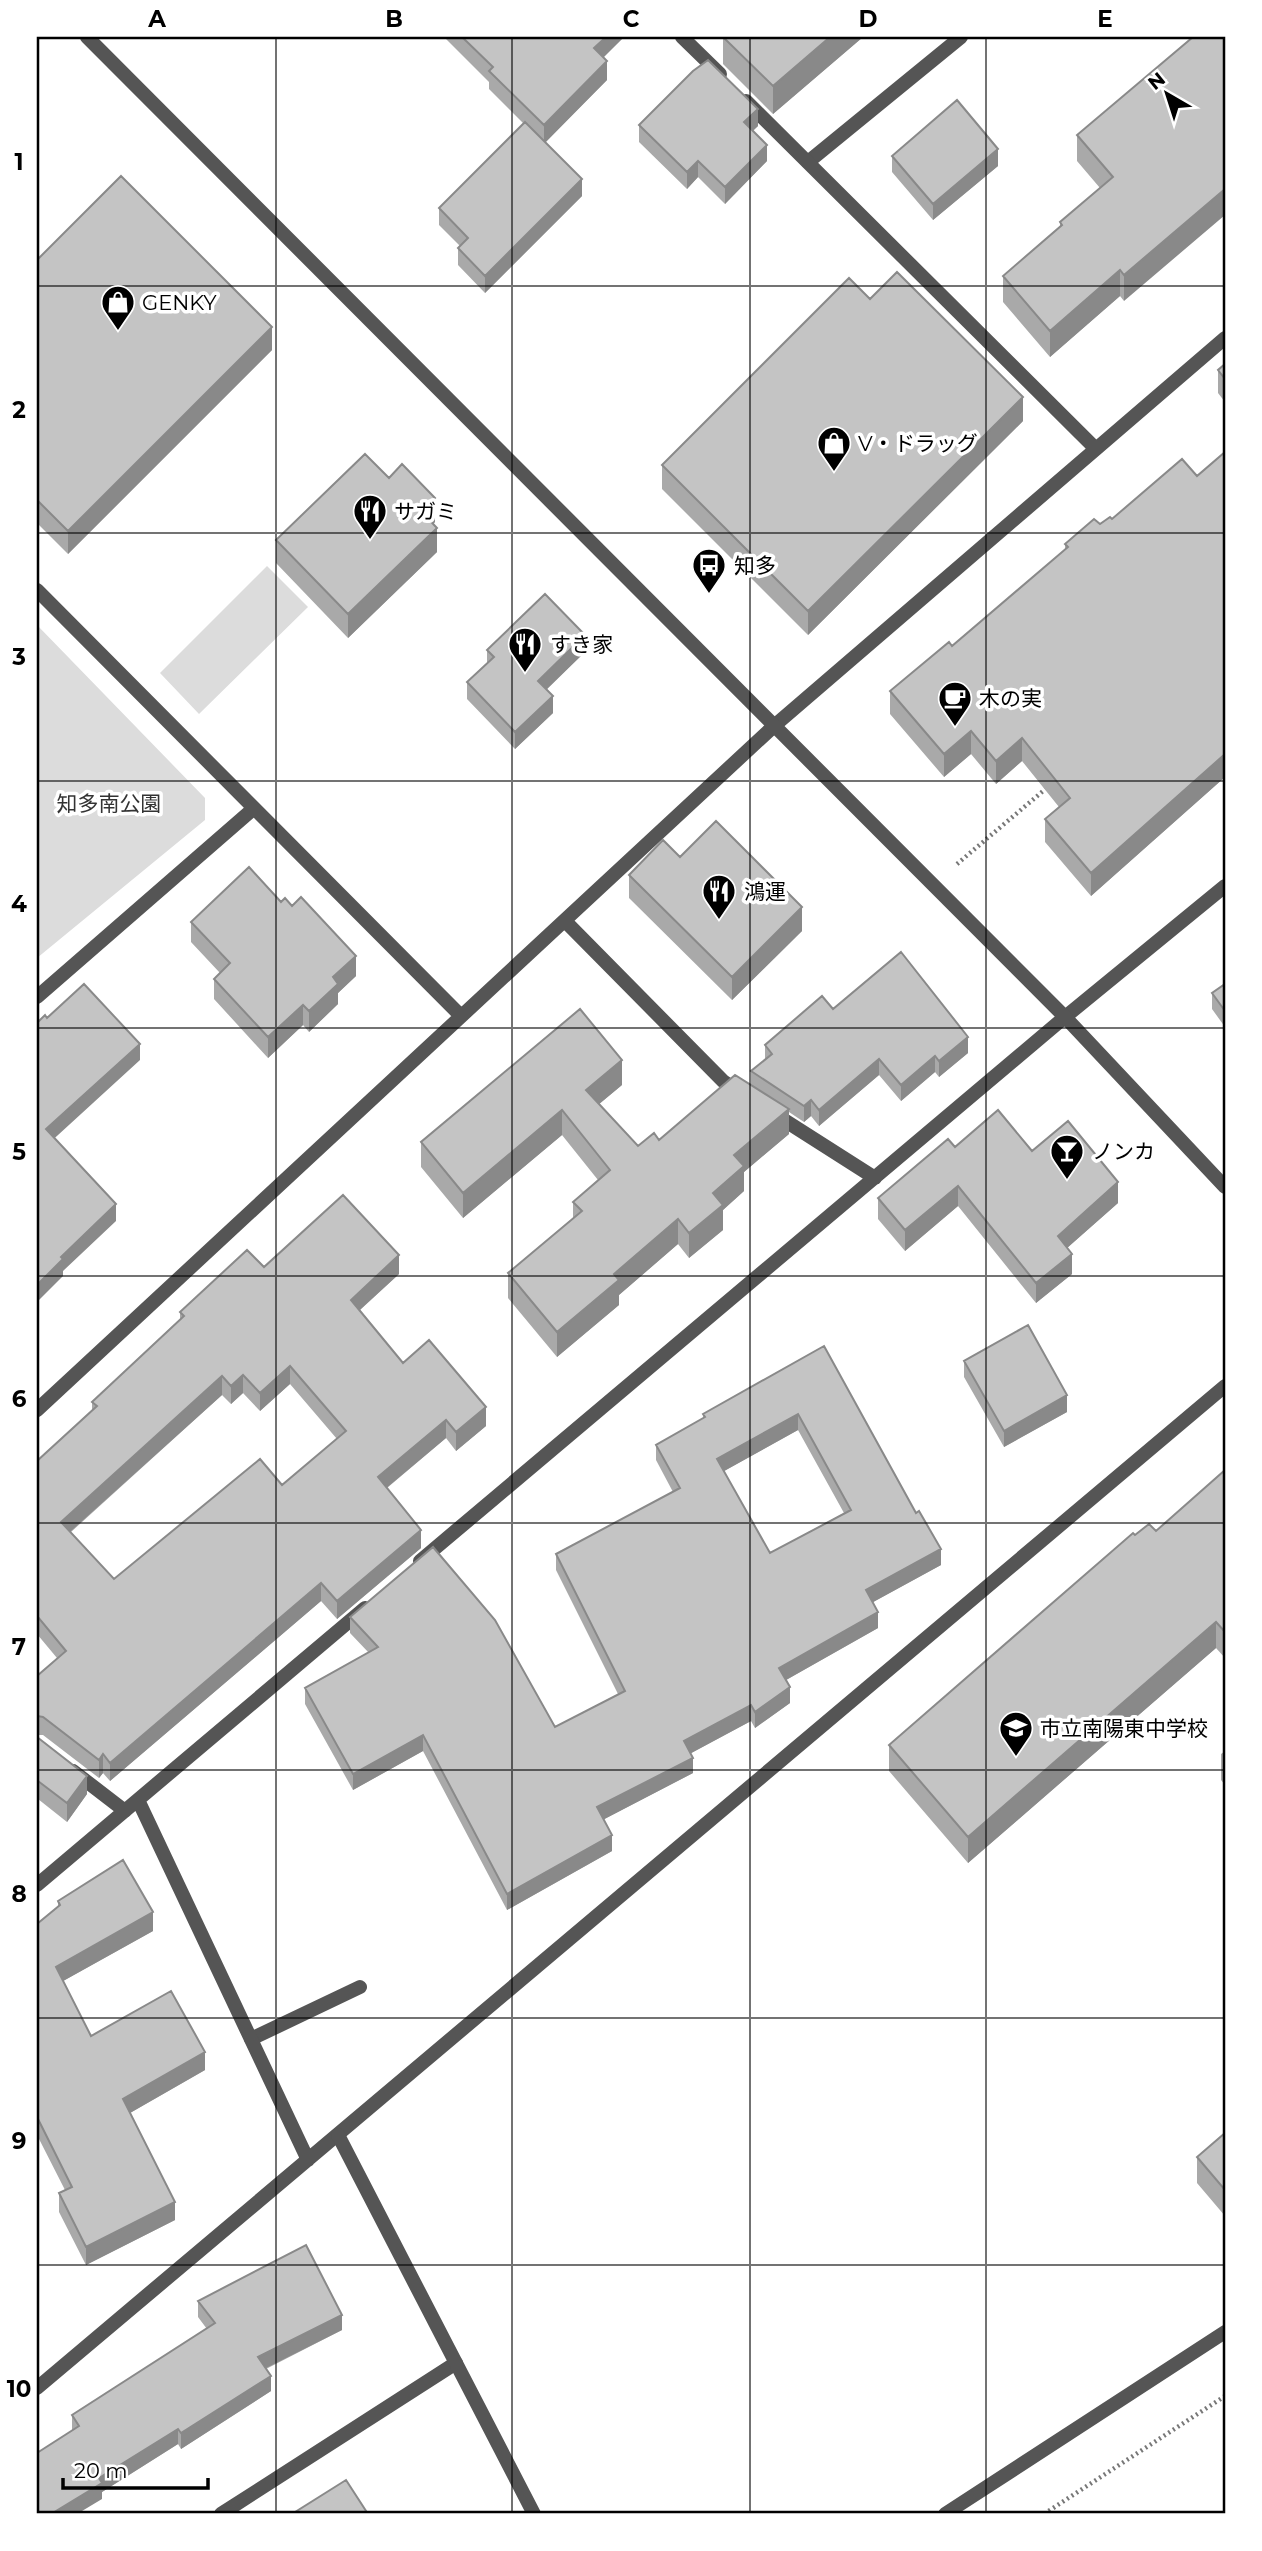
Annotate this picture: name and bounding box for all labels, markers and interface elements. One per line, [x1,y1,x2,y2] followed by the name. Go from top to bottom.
[147,5,166,33] text: A
[385,5,403,33] text: B
[623,5,640,33] text: C
[859,5,878,33] text: D
[1097,5,1113,33] text: E
[1132,60,1202,130] north arrow
[1143,67,1170,95] text: N
[14,148,24,176] text: 1
[99,283,137,332] shop icon: GENKY
[142,290,217,315] place label: GENKY
[12,396,26,424] text: 2
[815,424,853,473] shop icon: V・ドラッグ
[858,431,978,456] place label: V・ドラッグ
[351,492,389,541] restaurant icon: サガミ
[394,499,457,524] place label: サガミ
[690,546,728,595] bus stop icon: 知多
[734,553,776,578] place label: 知多
[506,625,544,674] restaurant icon: すき家
[550,632,613,657] place label: すき家
[11,643,26,671] text: 3
[936,679,974,728] cafe icon: 木の実
[979,686,1042,711] place label: 木の実
[57,791,162,816] park label: 知多南公園
[700,872,738,921] restaurant icon: 鴻運
[744,879,786,904] place label: 鴻運
[11,890,27,918] text: 4
[1048,1132,1086,1181] bar icon: ノンカ
[12,1138,26,1166] text: 5
[1092,1139,1155,1164] place label: ノンカ
[12,1385,27,1413] text: 6
[12,1633,26,1661] text: 7
[997,1709,1035,1758] school or university icon: 市立南陽東中学校
[1040,1716,1208,1741] place label: 市立南陽東中学校
[11,1880,27,1908] text: 8
[12,2127,26,2155] text: 9
[7,2375,31,2403] text: 10
[63,2446,208,2490] scale bar
[74,2458,128,2483] text: 20 m

